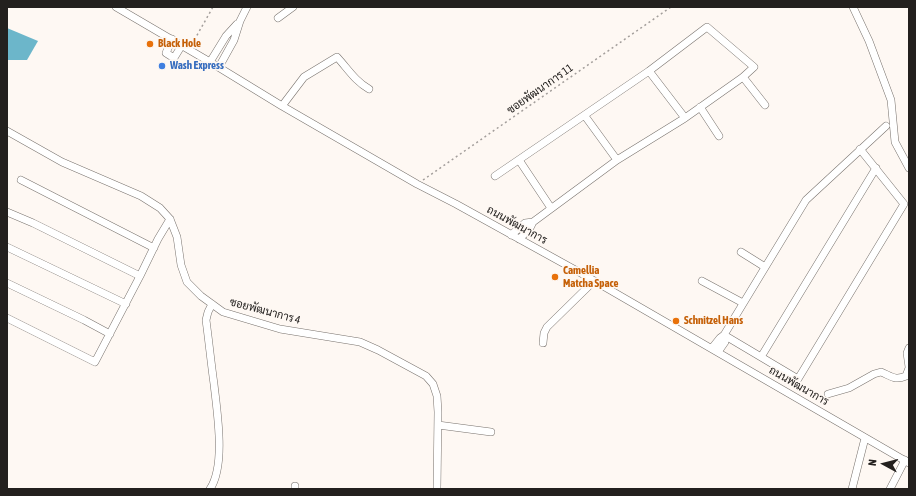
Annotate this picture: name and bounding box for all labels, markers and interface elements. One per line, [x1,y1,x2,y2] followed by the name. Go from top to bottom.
[158,37,201,51] place label: Black Hole
[145,39,155,49] marker: Black Hole
[170,59,224,73] place label: Wash Express
[157,61,167,71] marker: Wash Express
[504,61,576,117] street label: ซอยพัฒนาการ 11
[485,203,549,247] street label: ถนนพัฒนาการ
[563,264,619,290] place label: Camellia Matcha Space
[550,272,560,282] marker: Camellia Matcha Space
[228,295,302,327] street label: ซอยพัฒนาการ 4
[684,314,743,328] place label: Schnitzel Hans
[671,316,681,326] marker: Schnitzel Hans
[767,364,831,408] street label: ถนนพัฒนาการ
[864,444,904,484] north arrow
[866,459,878,466] text: N

